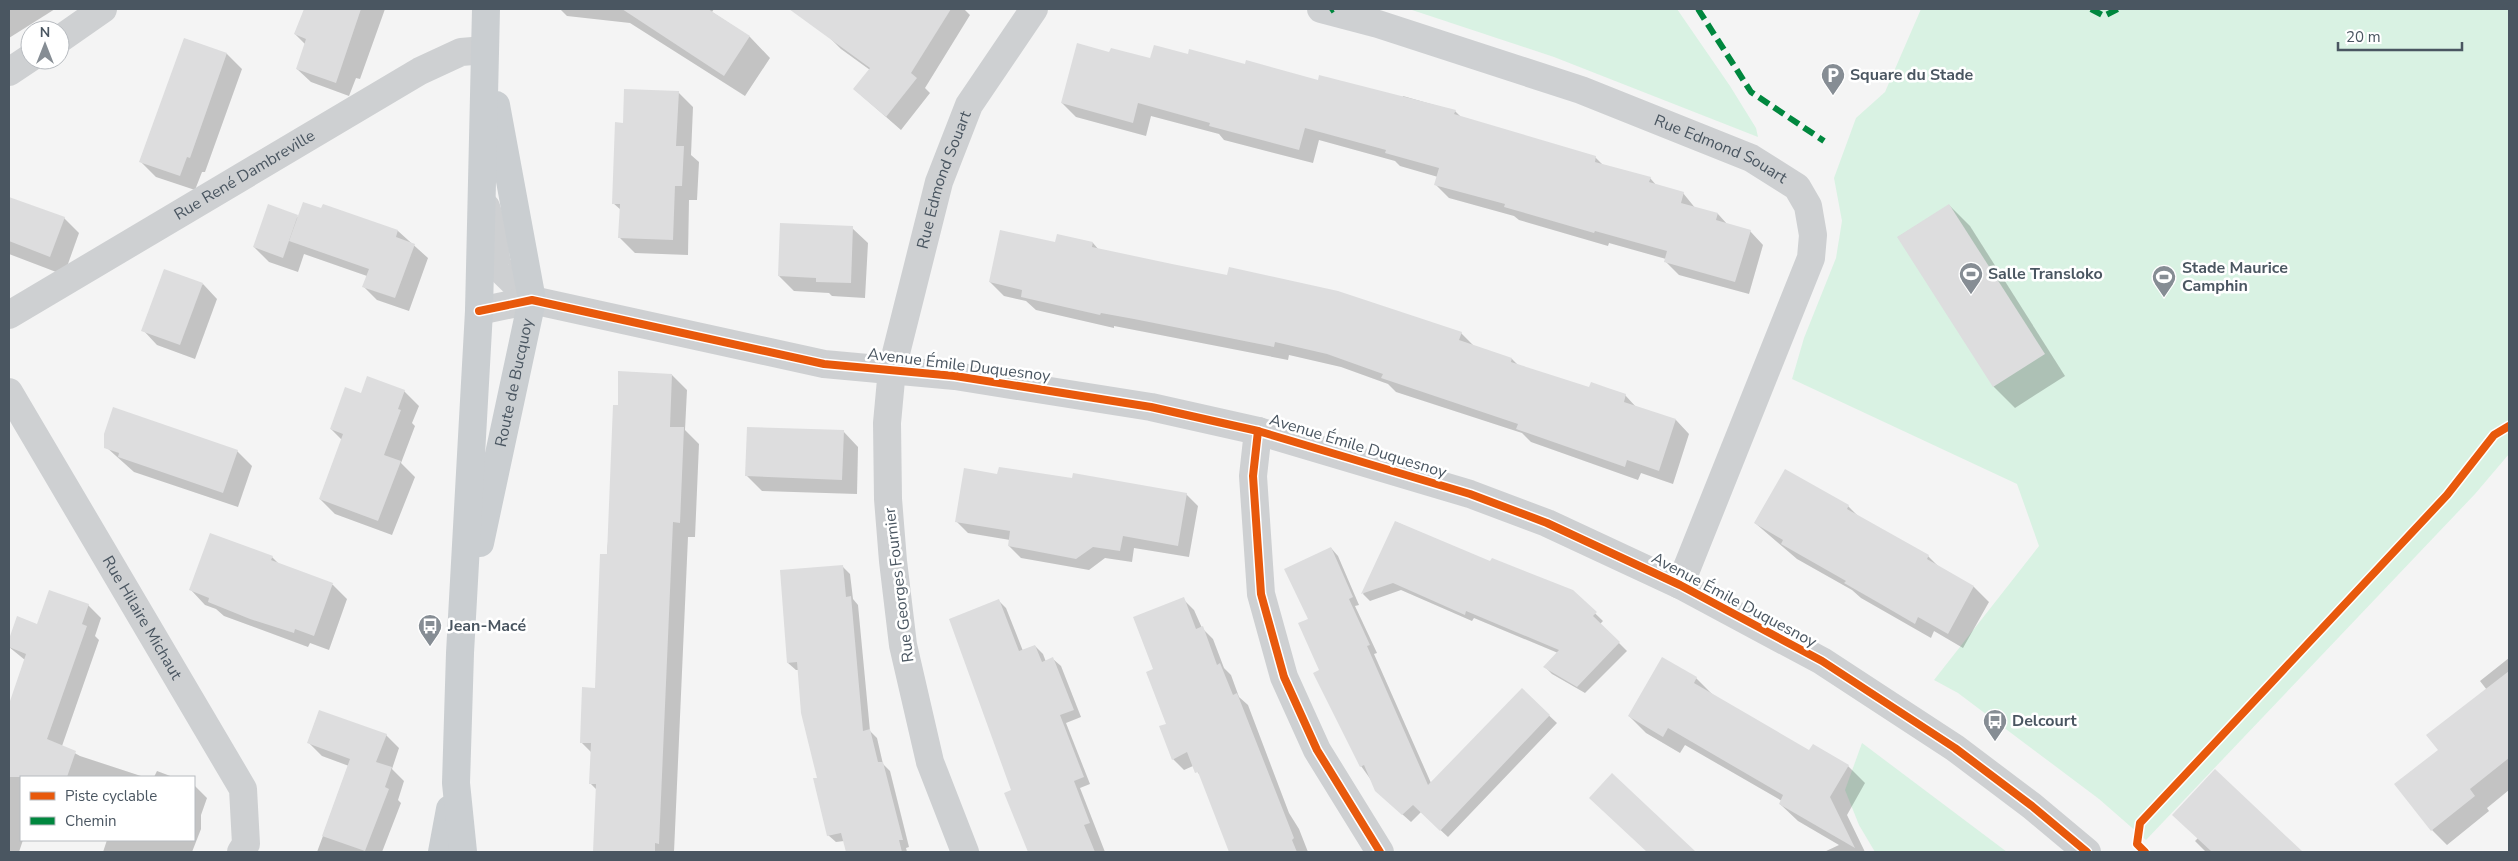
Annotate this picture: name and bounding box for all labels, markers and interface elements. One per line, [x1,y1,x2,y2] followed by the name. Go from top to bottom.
[20,20,70,70] north arrow
[2338,20,2462,52] scale bar
[40,23,50,42] text: N
[2346,27,2381,47] text: 20 m
[1820,62,1846,96] parking icon: Square du Stade
[1850,64,1974,86] place label: Square du Stade
[912,107,977,251] street label: Rue Edmond Souart
[1651,109,1791,189] street label: Rue Edmond Souart
[170,125,319,226] street label: Rue René Dambreville
[2182,257,2288,297] place label: Stade Maurice Camphin
[1958,261,1984,295] sports icon: Salle Transloko
[1988,263,2103,285] place label: Salle Transloko
[2151,264,2177,298] sports icon: Stade Maurice Camphin
[490,316,539,449] street label: Route de Bucquoy
[866,343,1052,387] street label: Avenue Émile Duquesnoy
[1267,409,1450,484] street label: Avenue Émile Duquesnoy
[879,506,919,664] street label: Rue Georges Fournier
[1648,547,1821,653] street label: Avenue Émile Duquesnoy
[97,552,187,684] street label: Rue Hilaire Michaut
[417,613,443,647] bus stop icon: Jean-Macé
[447,615,526,637] place label: Jean-Macé
[1982,708,2008,742] bus stop icon: Delcourt
[2012,710,2077,732] place label: Delcourt
[20,776,195,841] legend
[65,786,157,806] text: Piste cyclable
[65,811,116,831] text: Chemin

